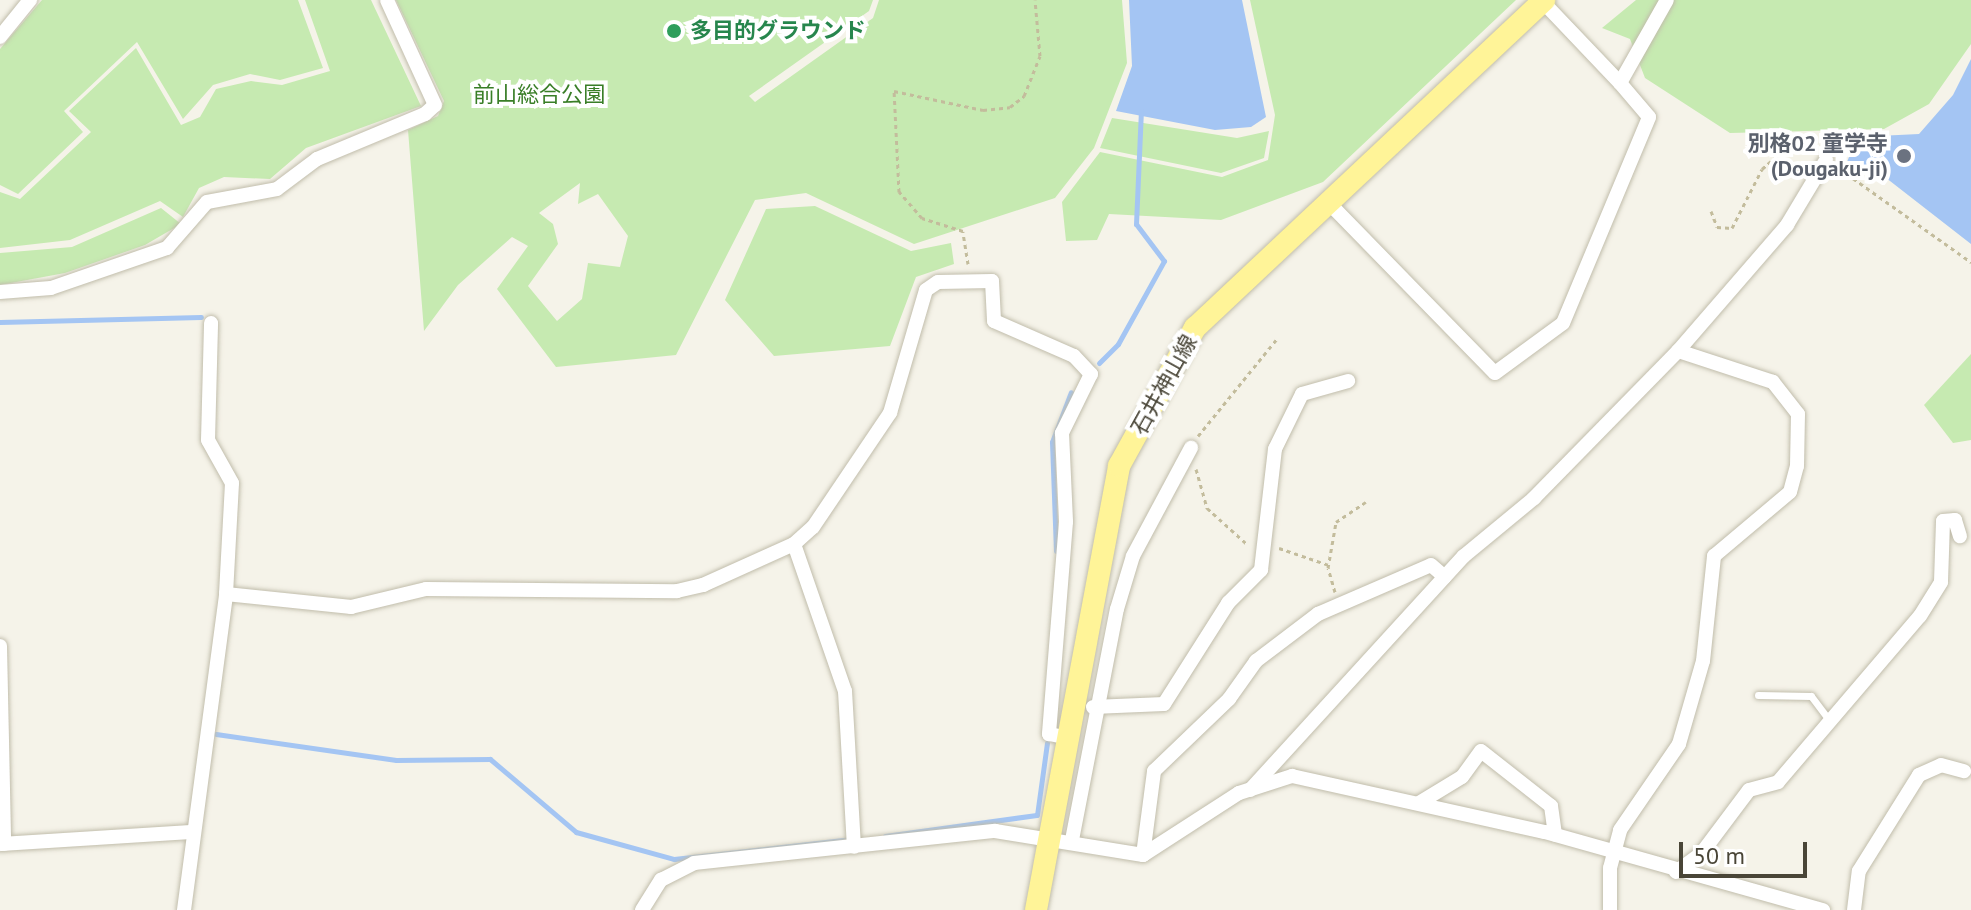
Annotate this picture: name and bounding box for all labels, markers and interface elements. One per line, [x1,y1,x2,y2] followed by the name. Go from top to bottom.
[690,18,866,44] place label: 多目的グラウンド
[665,22,683,40] marker: 多目的グラウンド
[473,82,605,108] park label: 前山総合公園
[1747,130,1888,182] place label: 別格02 童学寺 (Dougaku-ji)
[1895,147,1913,165] marker: 別格02 童学寺 (Dougaku-ji)
[1126,330,1202,440] street label: 石井神山線
[1683,826,1811,876] scale bar
[1693,840,1745,871] text: 50 m

